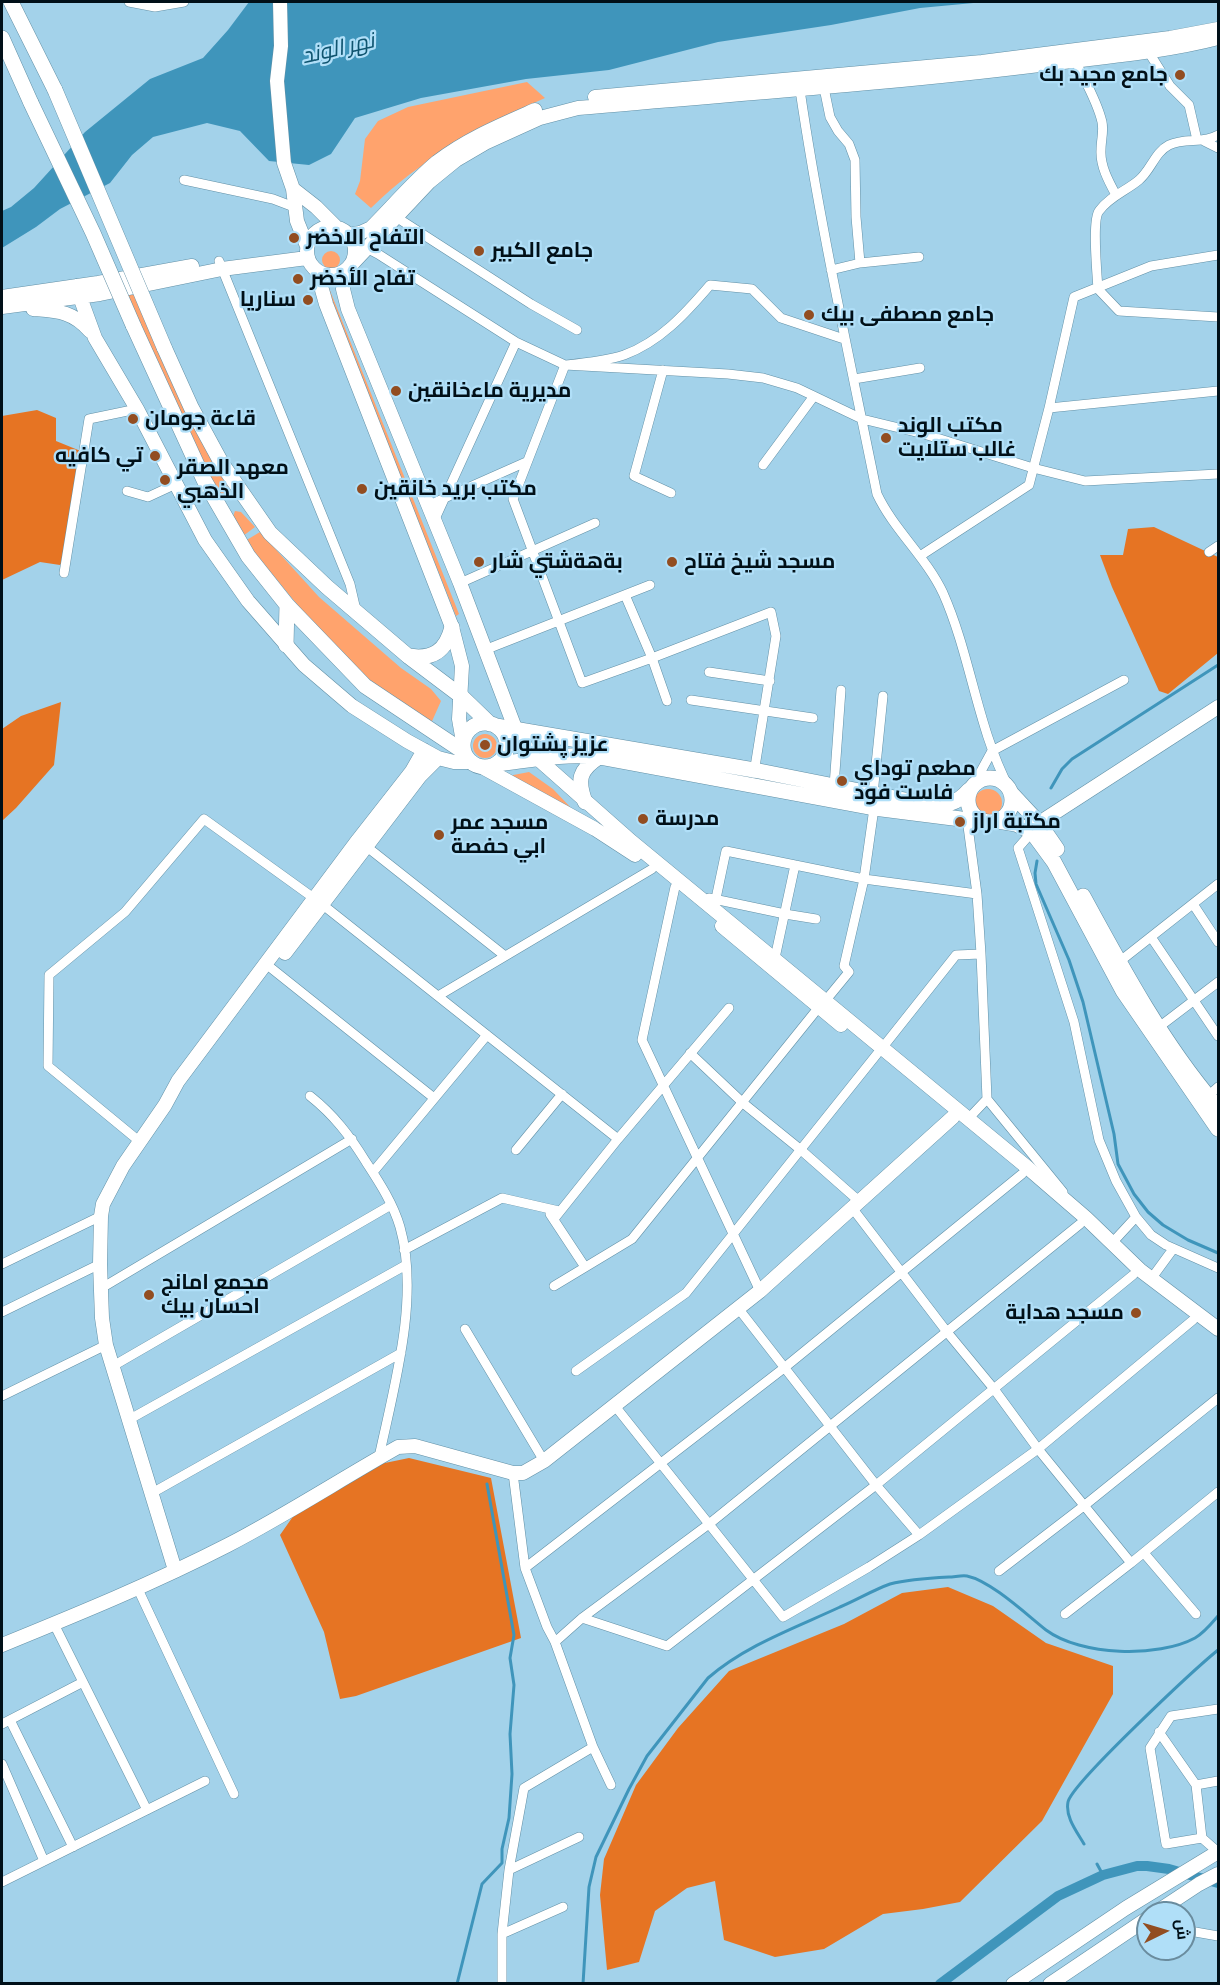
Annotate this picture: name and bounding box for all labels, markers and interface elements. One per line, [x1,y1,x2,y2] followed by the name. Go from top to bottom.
[299,28,377,70] water label: نهر الوند
[1039,62,1168,88] place label: جامع مجيد بك
[1173,68,1187,82] marker: جامع مجيد بك
[306,225,425,251] place label: التفاح الاخضر
[287,231,301,245] marker: التفاح الاخضر
[491,238,593,264] place label: جامع الكبير
[472,244,486,258] marker: جامع الكبير
[310,266,415,292] place label: تفاح الأخضر
[291,272,305,286] marker: تفاح الأخضر
[240,287,296,313] place label: سناريا
[301,293,315,307] marker: سناريا
[821,302,994,328] place label: جامع مصطفى بيك
[802,308,816,322] marker: جامع مصطفى بيك
[408,378,571,404] place label: مديرية ماءخانقين
[389,384,403,398] marker: مديرية ماءخانقين
[145,406,256,432] place label: قاعة جومان
[126,412,140,426] marker: قاعة جومان
[898,413,1016,463] place label: مكتب الوند غالب ستلايت
[879,431,893,445] marker: مكتب الوند غالب ستلايت
[55,443,143,469] place label: تي كافيه
[148,449,162,463] marker: تي كافيه
[177,455,289,505] place label: معهد الصقر الذهبي
[158,473,172,487] marker: معهد الصقر الذهبي
[374,476,537,502] place label: مكتب بريد خانقين
[355,482,369,496] marker: مكتب بريد خانقين
[491,549,623,575] place label: بةهةشتي شار
[684,549,835,575] place label: مسجد شيخ فتاح
[472,555,486,569] marker: بةهةشتي شار
[665,555,679,569] marker: مسجد شيخ فتاح
[497,732,609,758] place label: عزيز پشتوان
[478,738,492,752] marker: عزيز پشتوان
[854,756,976,806] place label: مطعم توداي فاست فود
[835,774,849,788] marker: مطعم توداي فاست فود
[655,806,719,832] place label: مدرسة
[972,809,1061,835] place label: مكتبة اراز
[451,810,548,860] place label: مسجد عمر ابي حفصة
[636,812,650,826] marker: مدرسة
[953,815,967,829] marker: مكتبة اراز
[432,828,446,842] marker: مسجد عمر ابي حفصة
[161,1270,269,1320] place label: مجمع امانج احسان بيك
[142,1288,156,1302] marker: مجمع امانج احسان بيك
[1005,1300,1124,1326] place label: مسجد هداية
[1129,1306,1143,1320] marker: مسجد هداية
[1136,1901,1196,1961] north arrow
[1172,1919,1193,1941] text: ش

